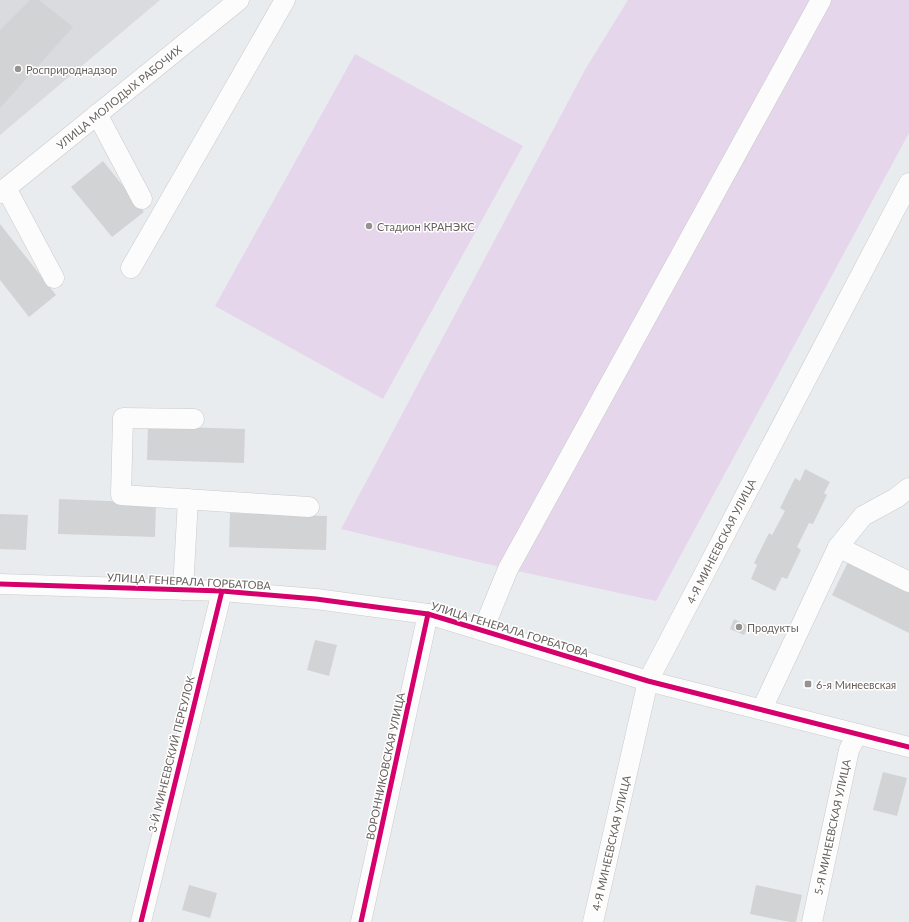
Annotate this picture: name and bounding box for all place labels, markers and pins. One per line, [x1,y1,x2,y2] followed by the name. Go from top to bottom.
[26,63,117,76] place label: Росприроднадзор
[13,64,23,74] marker: Росприроднадзор
[377,220,475,233] place label: Стадион КРАНЭКС
[364,221,374,231] marker: Стадион КРАНЭКС
[747,621,799,634] place label: Продукты
[734,622,744,632] marker: Продукты
[816,678,896,691] place label: 6-я Минеевская
[803,679,813,689] marker: 6-я Минеевская

